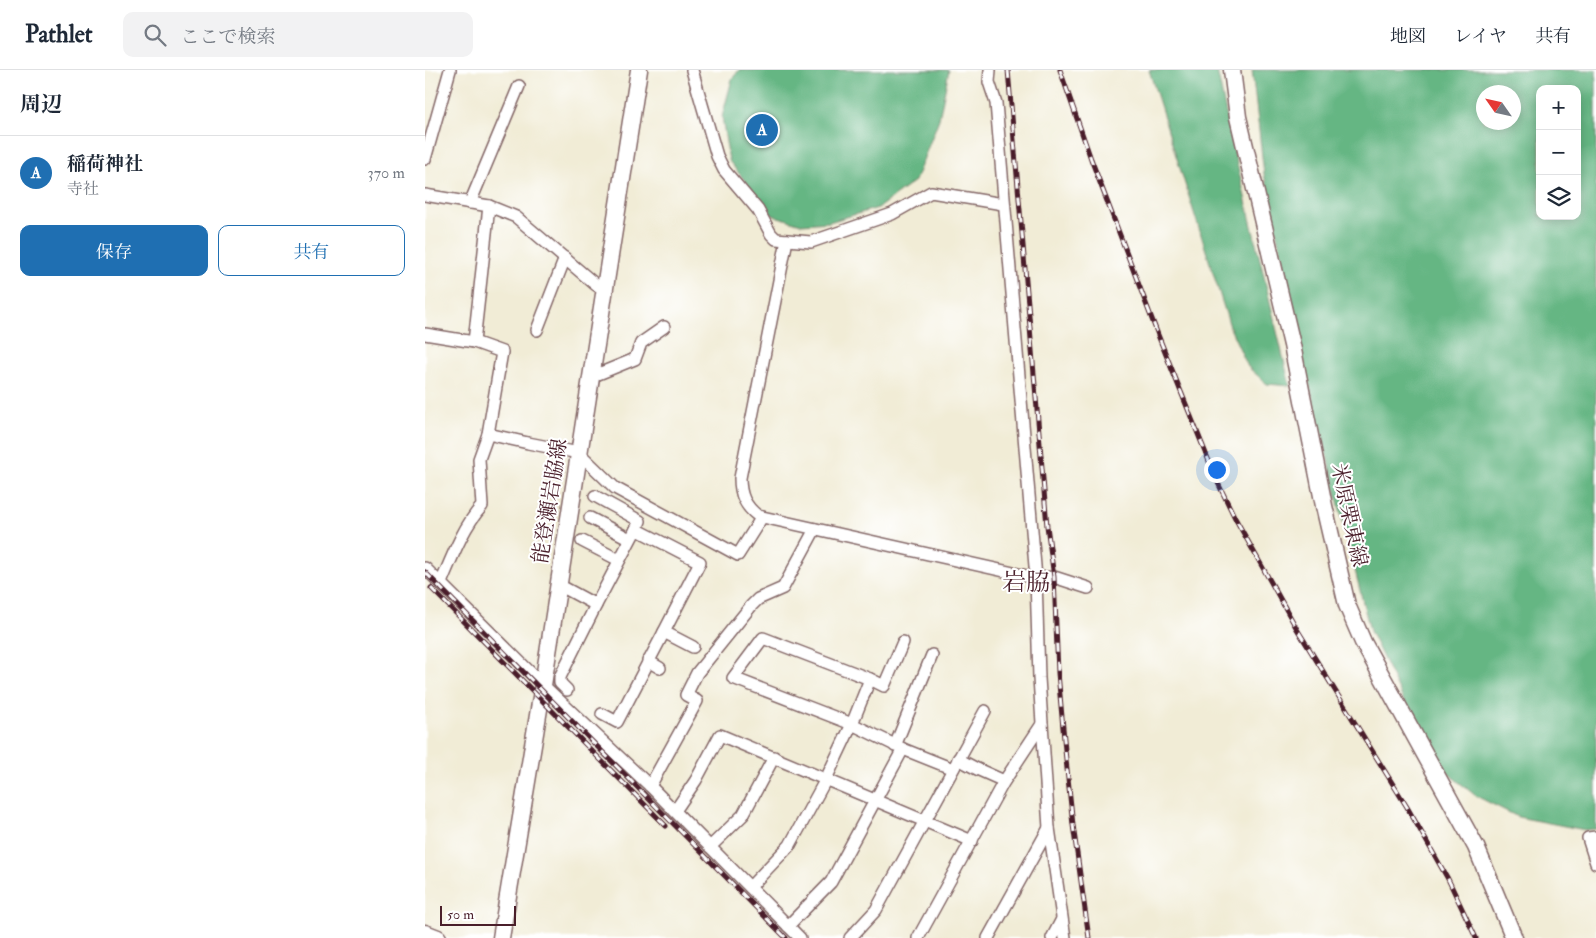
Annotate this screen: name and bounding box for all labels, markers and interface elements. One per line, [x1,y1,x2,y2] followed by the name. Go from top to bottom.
[123,12,473,57] search box
[25,19,93,50] text: Pathlet
[141,21,169,49] icon: search
[181,25,276,49] text: ここで検索
[1390,25,1426,48] text: 地図
[1454,25,1507,48] text: レイヤ
[1535,25,1571,48] text: 共有
[1476,85,1521,130] north arrow
[1536,85,1581,220] map controls
[1536,85,1581,130] button: +
[20,91,62,118] text: 周辺
[746,111,778,149] pin: A
[1536,130,1581,175] button: −
[67,152,143,176] text: 稲荷神社
[31,163,41,183] text: A
[368,163,405,183] text: 370 m
[1536,175,1581,220] button: layers
[67,179,99,199] text: 寺社
[20,225,208,276] button: 保存
[218,225,405,276] button: 共有
[527,437,573,565] street label: 能登瀬岩脇線
[1204,457,1230,483] your location
[1325,461,1373,569] street label: 米原栗東線
[1002,567,1050,598] district label: 岩脇
[440,903,516,926] scale bar
[447,906,474,923] text: 50 m

